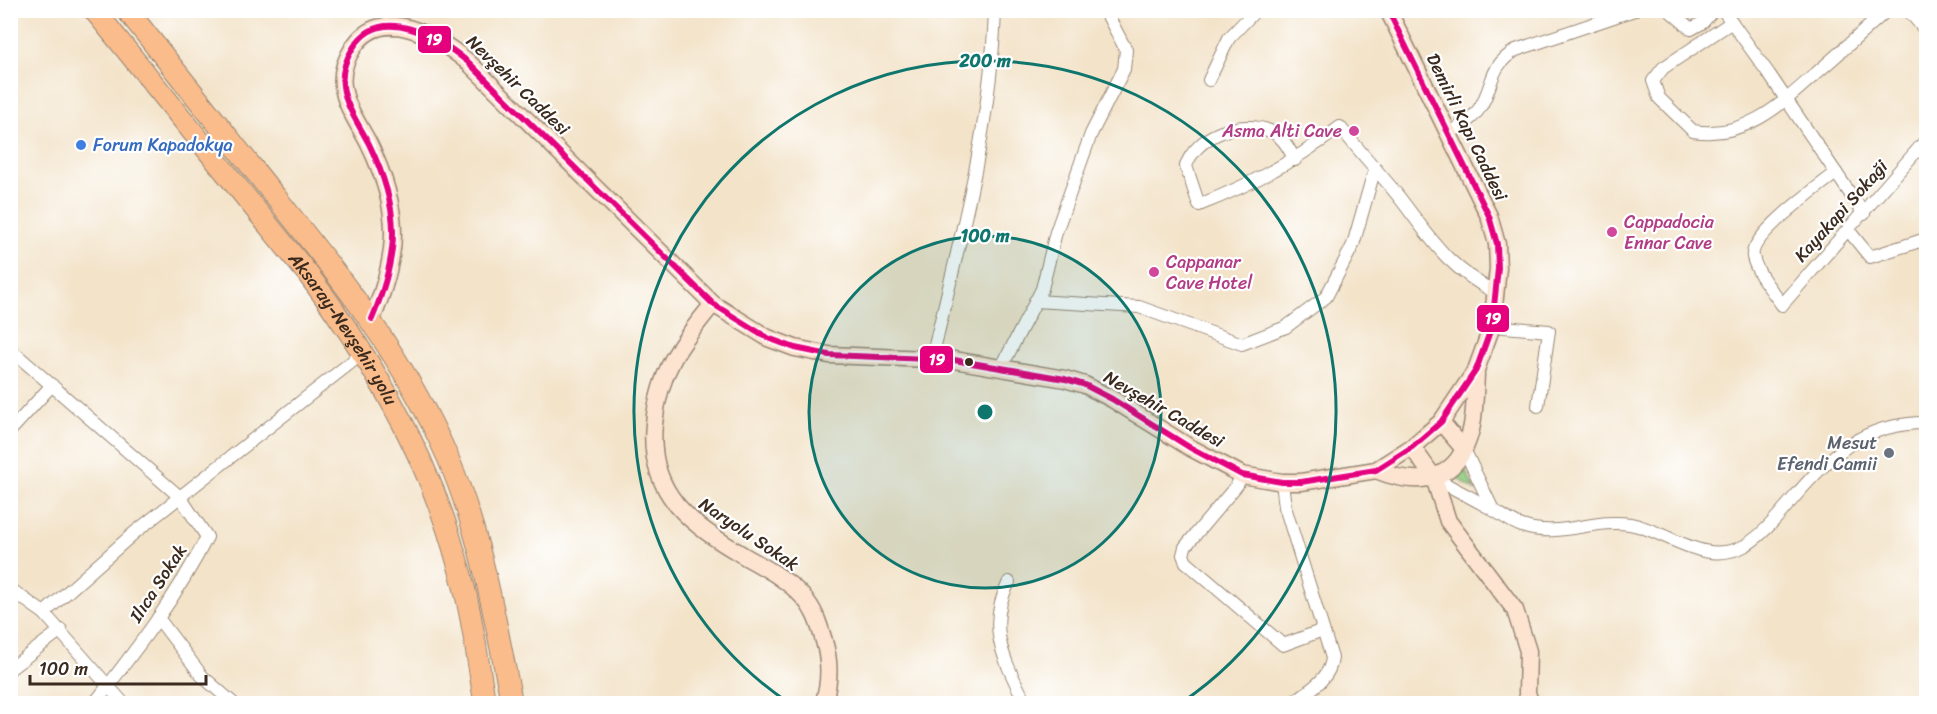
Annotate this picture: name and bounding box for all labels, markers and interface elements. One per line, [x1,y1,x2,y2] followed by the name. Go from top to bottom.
[417,25,452,54] line badge: 19
[426,25,443,54] text: 19
[458,27,578,144] street label: Nevşehir Caddesi
[958,45,1011,77] text: 200 m
[1417,48,1517,207] street label: Demirli Kapı Caddesi
[1221,115,1342,147] place label: Asma Alti Cave
[1347,124,1361,138] marker: Asma Alti Cave
[93,129,232,161] place label: Forum Kapadokya
[74,138,88,152] marker: Forum Kapadokya
[1786,152,1897,270] street label: Kayakapi Sokaği
[1624,206,1715,259] place label: Cappadocia Ennar Cave
[961,220,1010,252] text: 100 m
[1605,225,1619,239] marker: Cappadocia Ennar Cave
[279,244,407,412] street label: Aksaray-Nevşehir yolu
[1166,246,1253,299] place label: Cappanar Cave Hotel
[1147,265,1161,279] marker: Cappanar Cave Hotel
[1476,304,1510,333] line badge: 19
[1485,304,1502,333] text: 19
[919,345,954,374] line badge: 19
[929,345,946,374] text: 19
[963,356,975,368] unlabelled marker
[1098,361,1231,457] street label: Nevşehir Caddesi
[975,402,995,422] centre of rings
[1777,427,1878,480] place label: Mesut Efendi Camii
[1882,446,1896,460] marker: Mesut Efendi Camii
[692,488,806,580] street label: Naryolu Sokak
[120,537,196,630] street label: Ilıca Sokak
[30,648,206,686] scale bar
[39,653,88,685] text: 100 m

